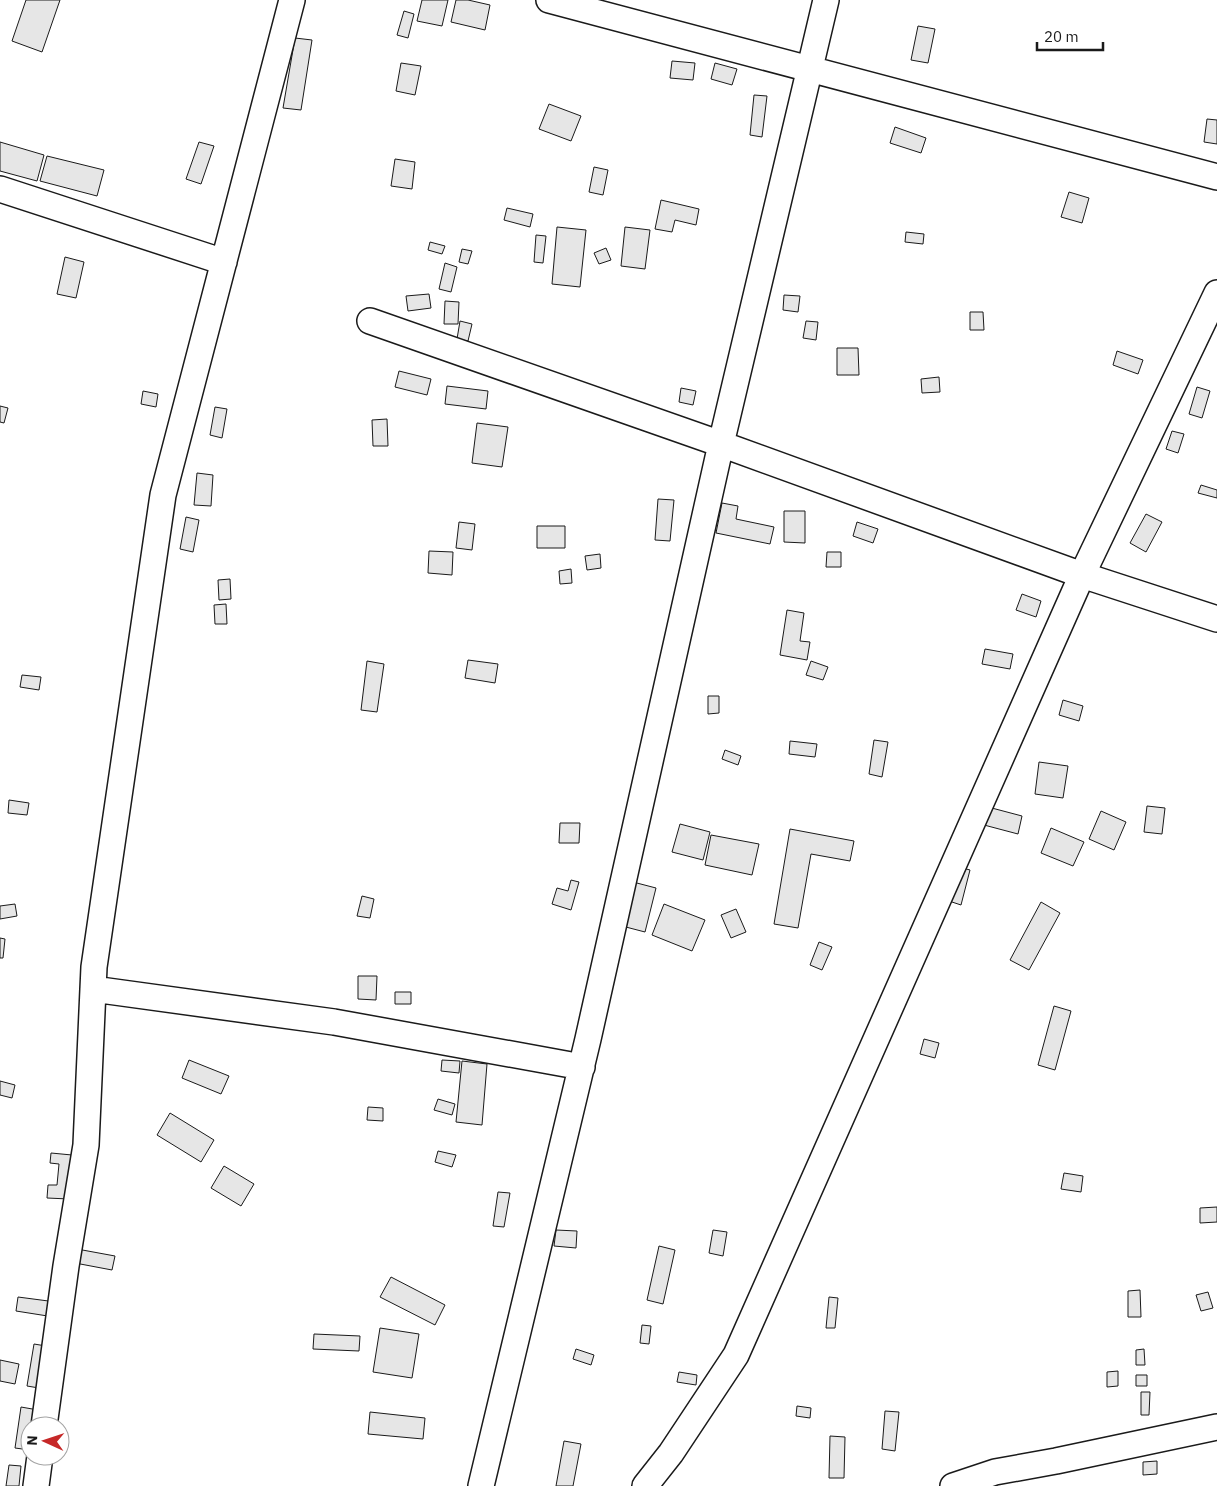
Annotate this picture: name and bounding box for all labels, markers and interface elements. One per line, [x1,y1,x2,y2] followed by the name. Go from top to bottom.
[1037,20,1103,52] scale bar
[1044,27,1079,46] text: 20 m
[20,1416,70,1466] north arrow
[23,1435,41,1446] text: N

